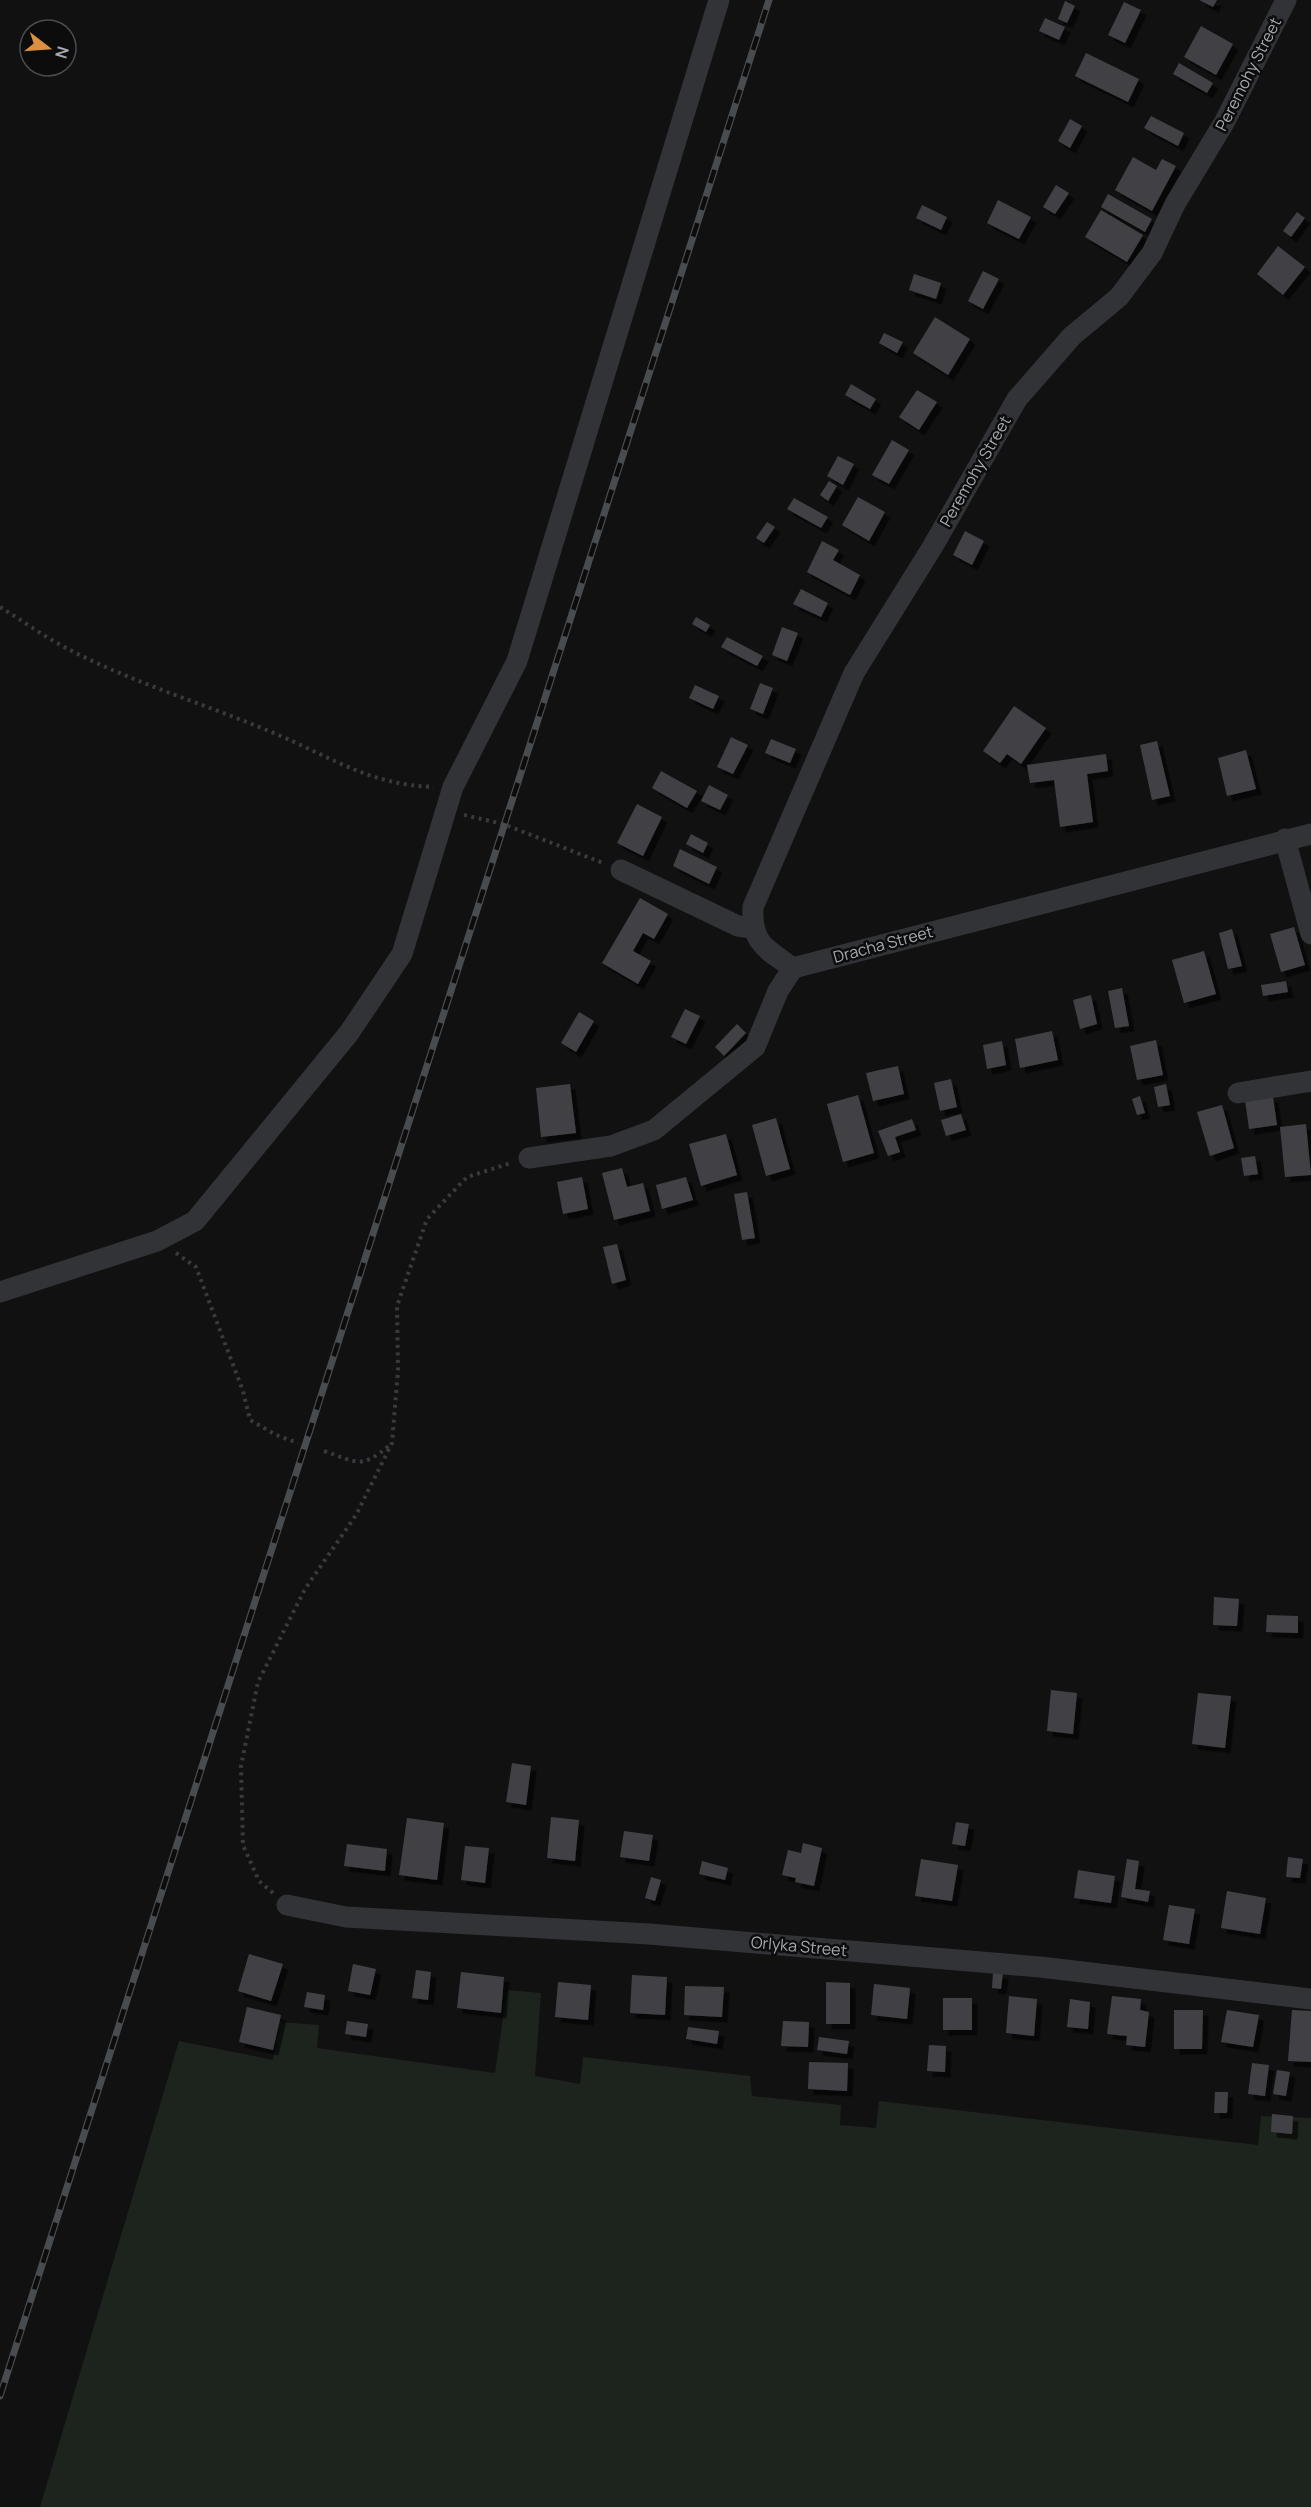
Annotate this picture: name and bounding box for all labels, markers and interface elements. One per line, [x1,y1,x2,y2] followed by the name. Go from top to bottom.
[1210,13,1286,135] street label: Peremohy Street
[18,18,78,78] north arrow
[50,44,75,61] text: N
[934,411,1016,531] street label: Peremohy Street
[831,920,935,968] street label: Dracha Street
[750,1931,848,1961] street label: Orlyka Street

